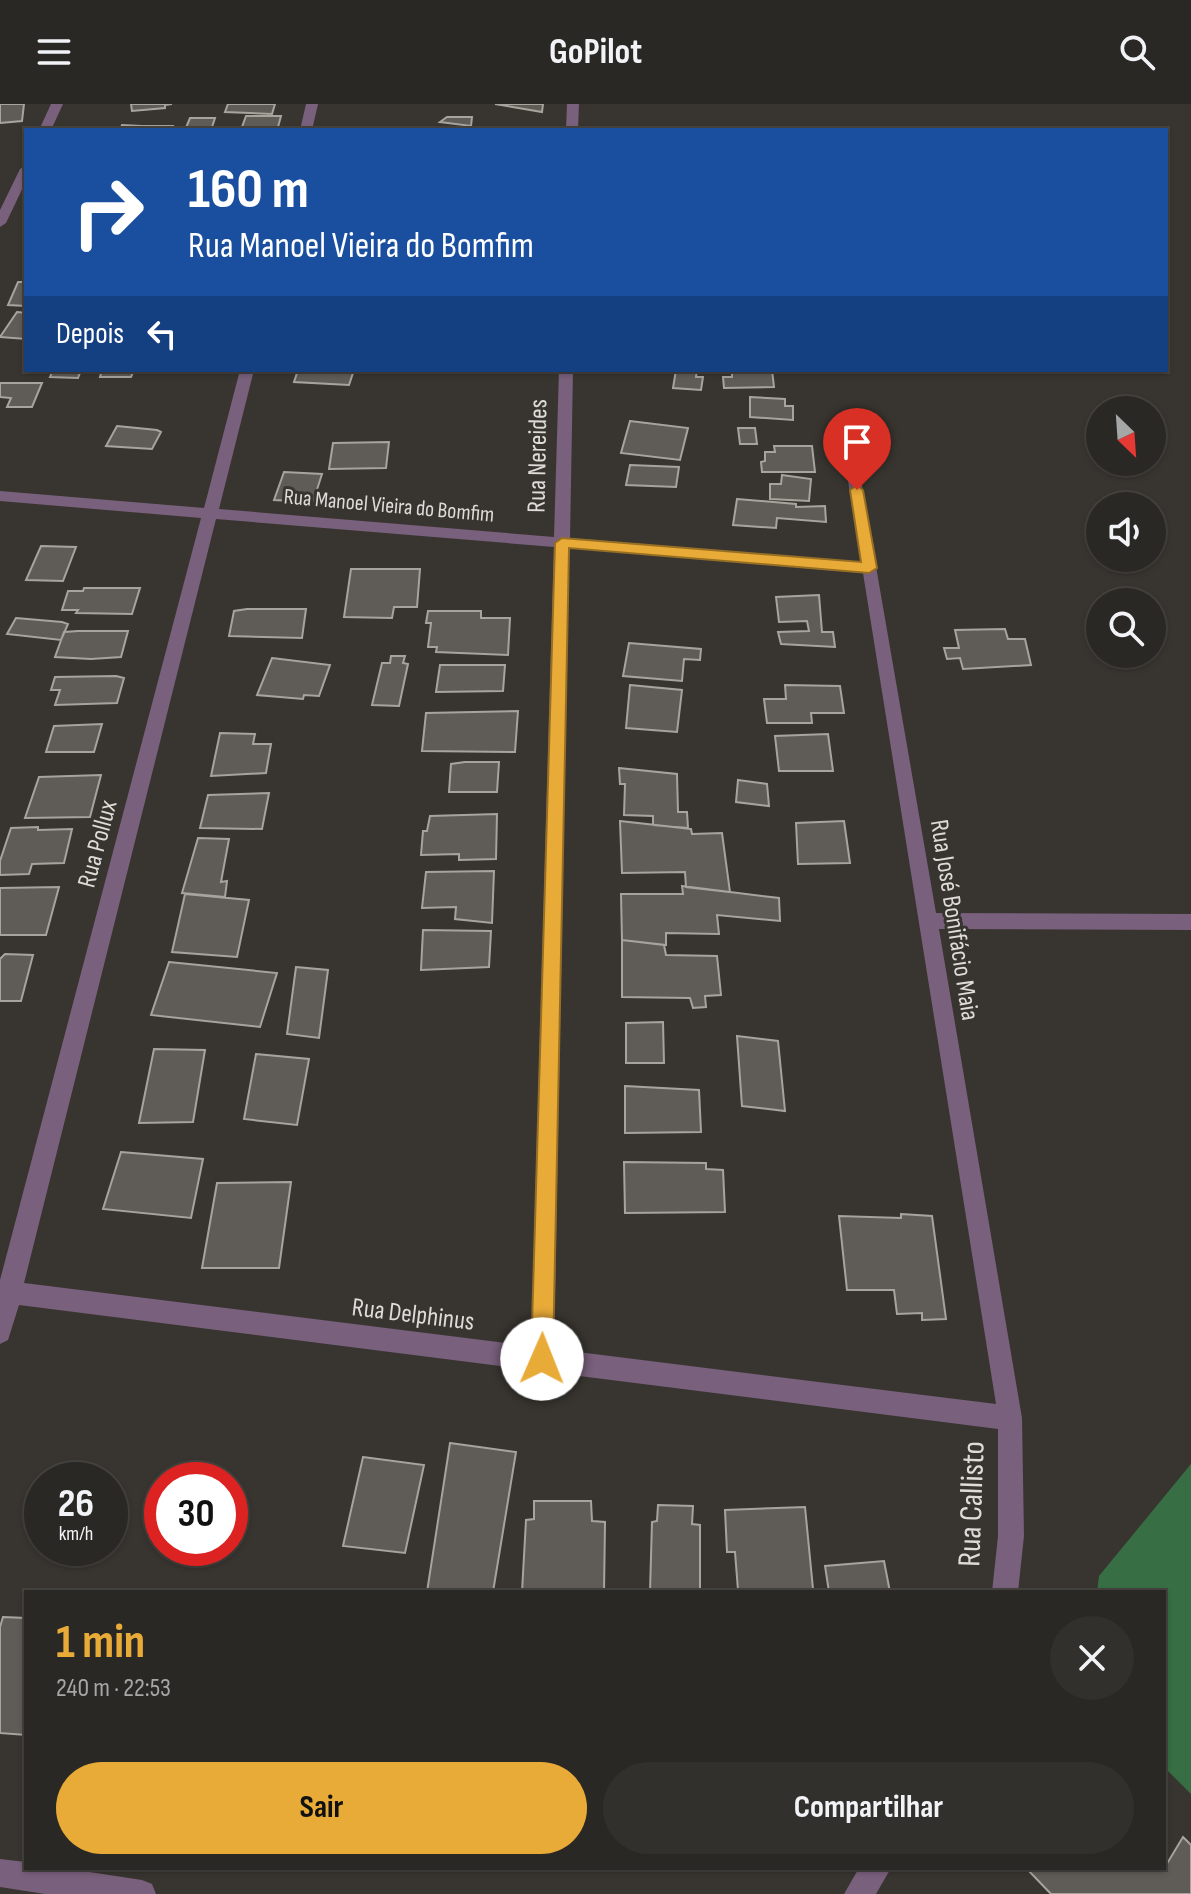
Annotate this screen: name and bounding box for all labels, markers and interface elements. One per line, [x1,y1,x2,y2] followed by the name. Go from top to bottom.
[32,30,76,74] icon: menu
[1115,30,1159,74] icon: search
[549,31,642,74] text: GoPilot
[188,157,309,224] text: 160 m
[56,160,160,264] icon: right
[188,225,534,268] text: Rua Manoel Vieira do Bomfim
[140,312,184,356] icon: left
[56,316,124,352] text: Depois
[1086,396,1166,476] north arrow
[1086,396,1166,668] map controls
[522,399,554,513] street label: Rua Nereides
[823,408,891,490] pin
[835,420,879,464] icon: arrive
[283,483,495,529] street label: Rua Manoel Vieira do Bomfim
[1086,492,1166,572] button: sound
[1086,588,1166,668] button: search
[72,797,125,891] street label: Rua Pollux
[923,817,985,1023] street label: Rua José Bonifácio Maia
[350,1292,476,1338] street label: Rua Delphinus
[500,1317,584,1401] position arrow
[950,1441,994,1567] street label: Rua Callisto
[144,1462,248,1566] speed limit sign: 30
[58,1480,94,1528] text: 26
[59,1522,93,1546] text: km/h
[56,1614,145,1671] text: 1 min
[1050,1616,1134,1700] button: close
[56,1673,171,1704] text: 240 m · 22:53
[56,1762,587,1854] button: Sair
[603,1762,1134,1854] button: Compartilhar

